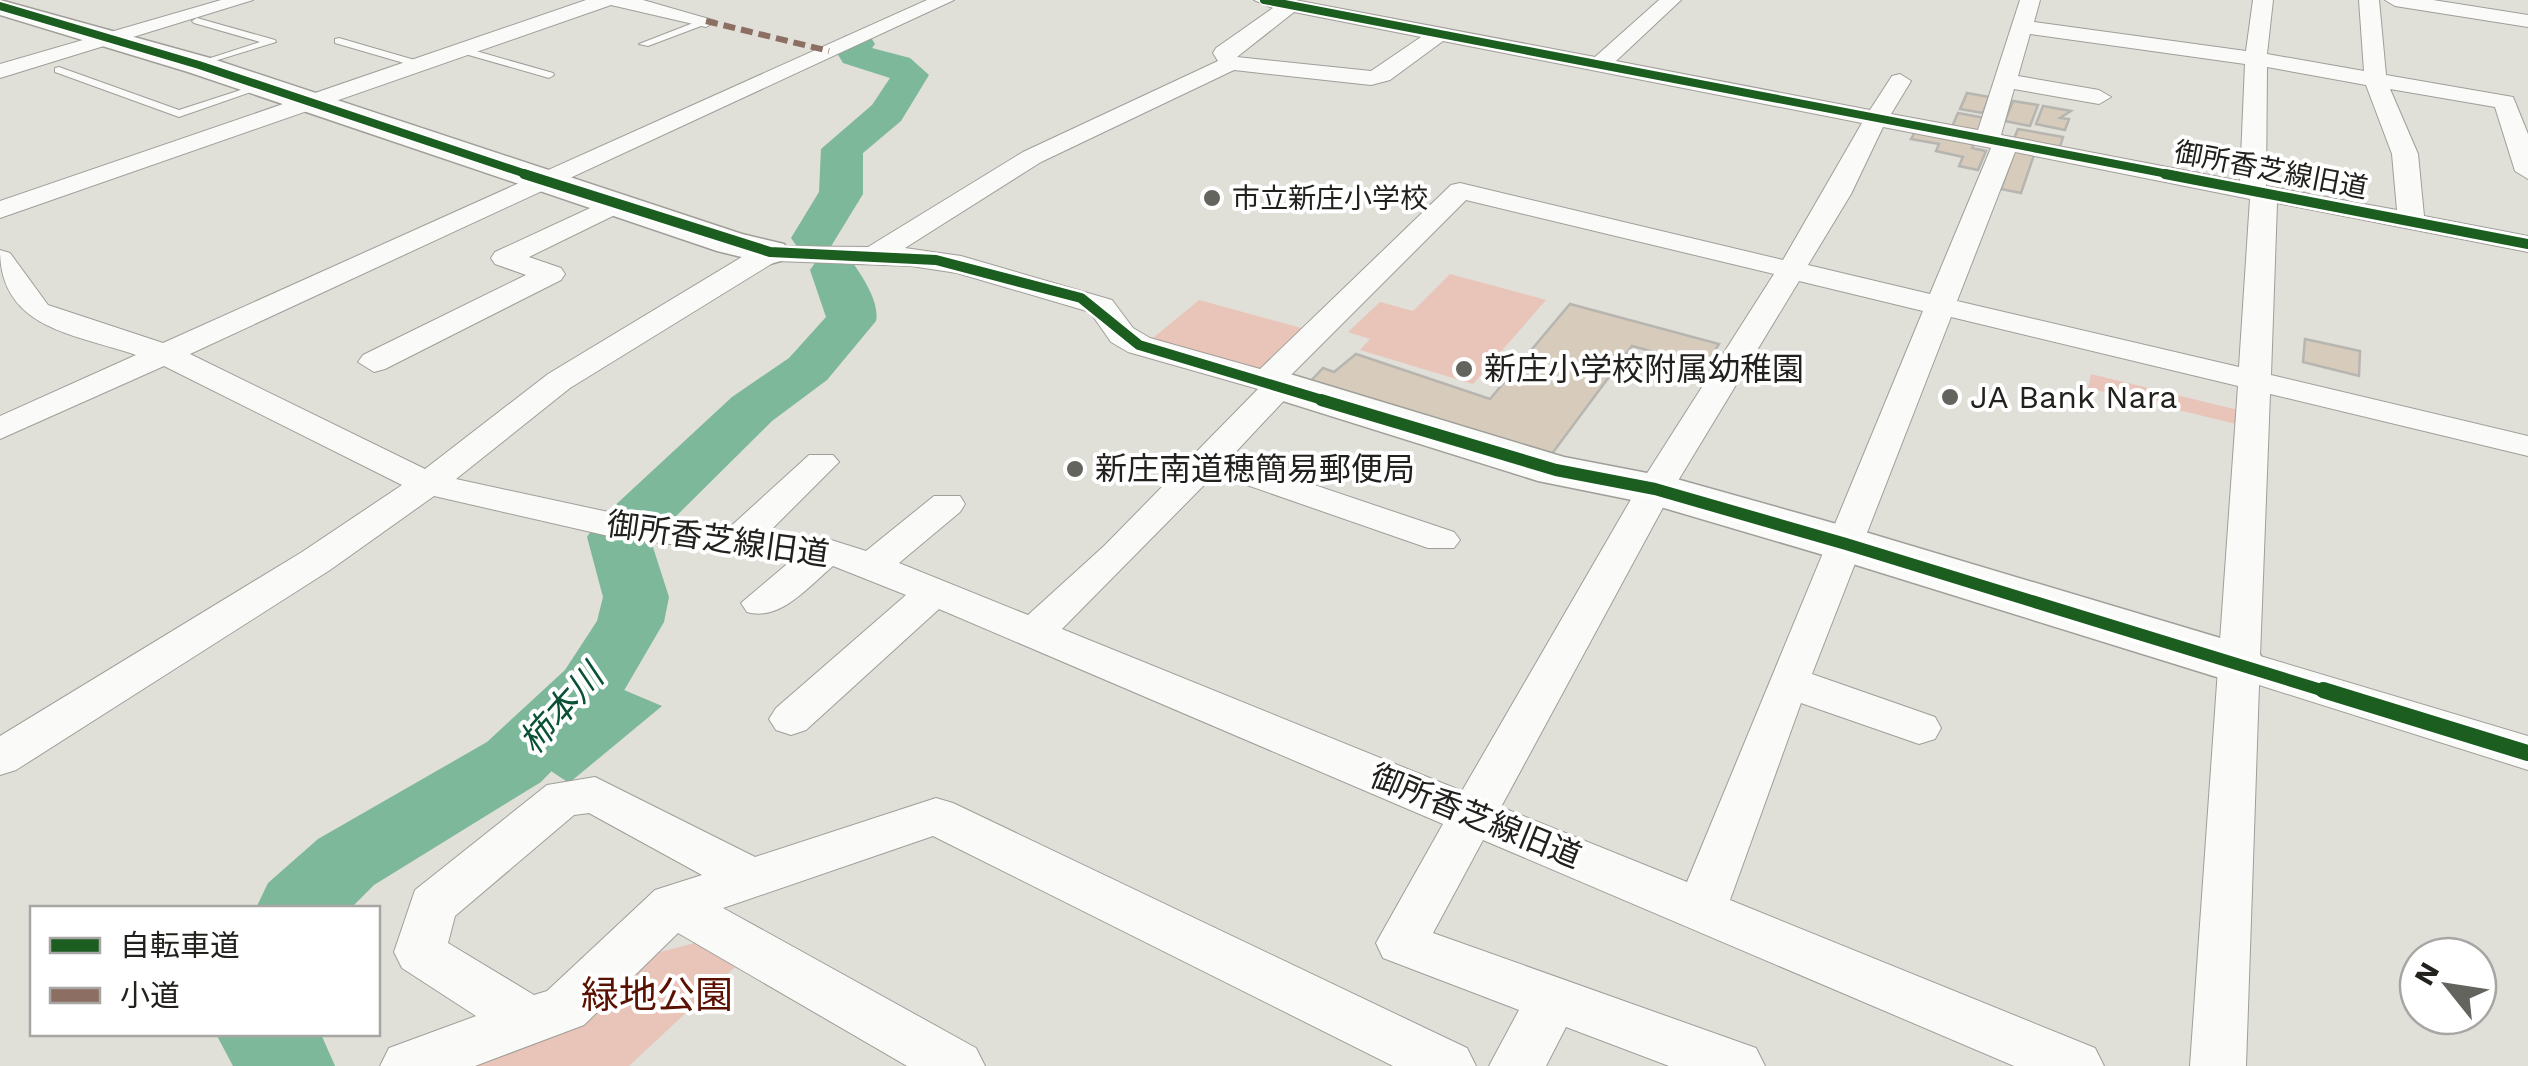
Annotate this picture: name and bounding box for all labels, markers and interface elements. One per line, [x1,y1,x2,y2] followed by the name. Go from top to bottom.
[2172,135,2370,205] street label: 御所香芝線旧道
[1232,182,1428,215] place label: 市立新庄小学校
[1201,187,1223,209] marker: 市立新庄小学校
[1484,350,1804,388] place label: 新庄小学校附属幼稚園
[1453,358,1475,380] marker: 新庄小学校附属幼稚園
[1970,378,2177,416] place label: JA Bank Nara
[1939,386,1961,408] marker: JA Bank Nara
[1095,450,1415,488] place label: 新庄南道穂簡易郵便局
[1064,458,1086,480] marker: 新庄南道穂簡易郵便局
[604,505,832,573] street label: 御所香芝線旧道
[510,653,614,762] water label: 柿本川
[1365,756,1587,876] street label: 御所香芝線旧道
[30,906,380,1036] legend
[120,928,240,963] text: 自転車道
[2398,936,2498,1036] north arrow
[2407,957,2446,991] text: N
[581,973,733,1017] park label: 緑地公園
[120,978,180,1013] text: 小道

